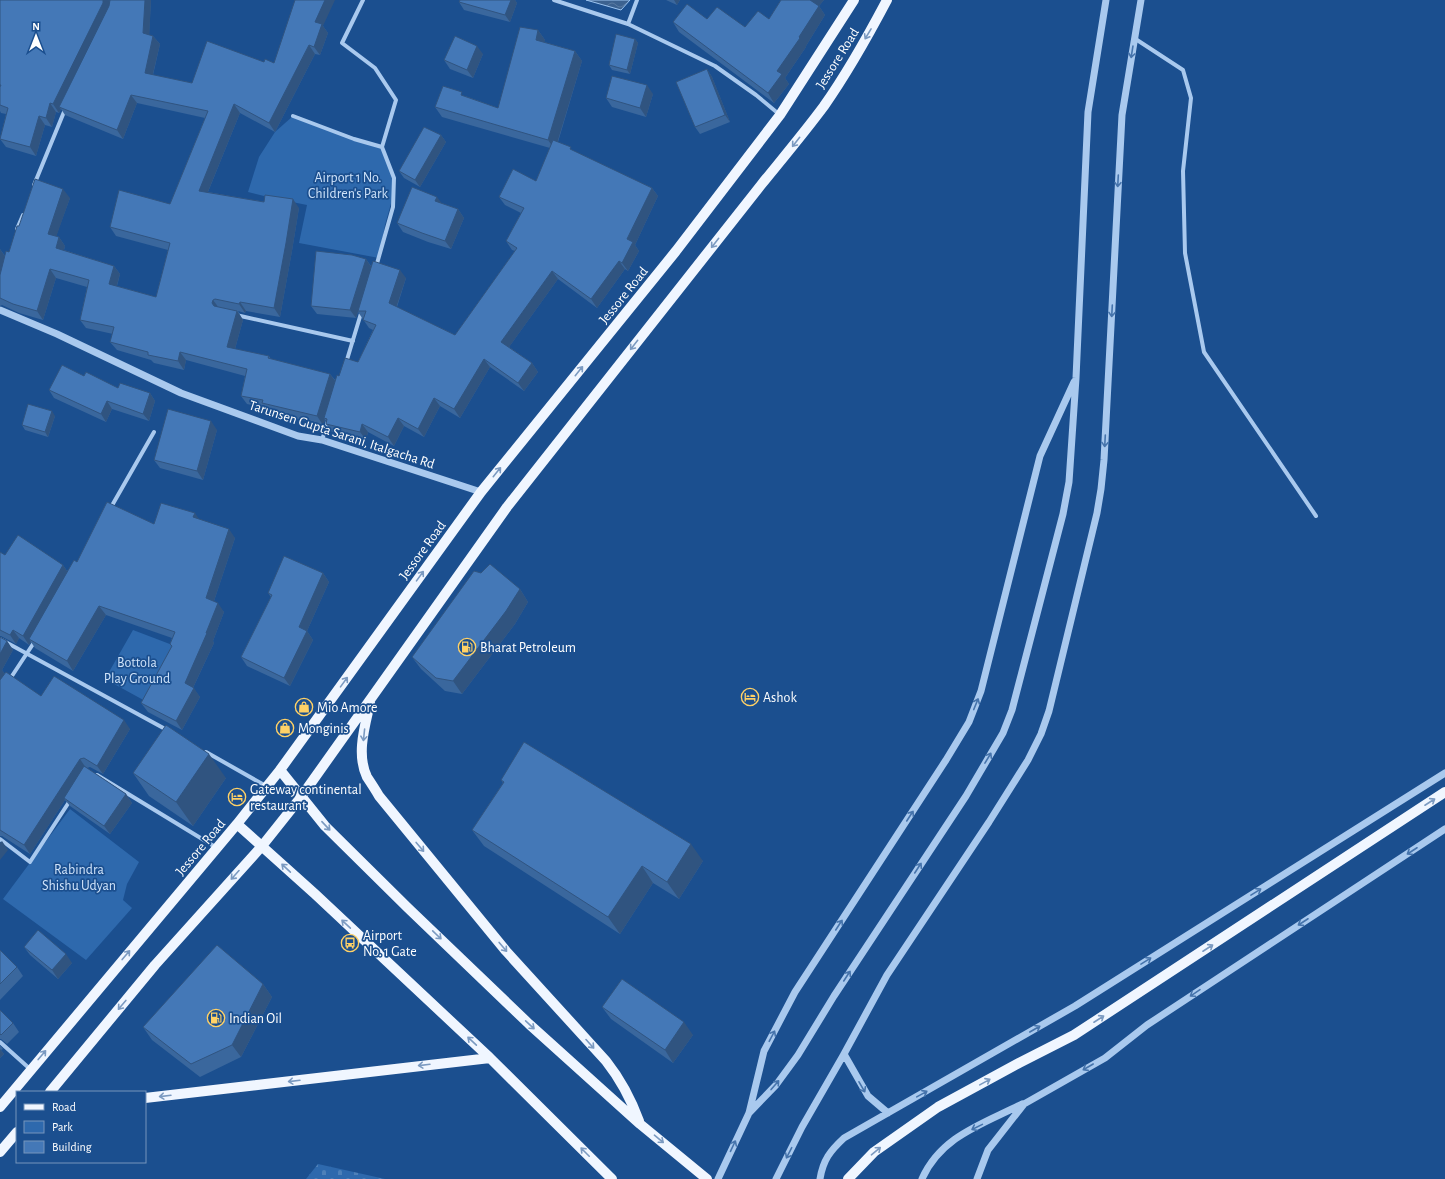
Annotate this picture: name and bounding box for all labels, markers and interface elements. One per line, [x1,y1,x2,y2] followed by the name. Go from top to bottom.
[16,16,56,56] north arrow
[32,21,40,32] text: N
[814,26,862,91] street label: Jessore Road
[864,28,872,40] one-way arrow
[1128,45,1136,58] one-way arrow
[792,137,801,148] one-way arrow
[308,171,389,201] park label: Airport 1 No. Children's Park
[1115,174,1122,187] one-way arrow
[710,238,719,249] one-way arrow
[597,265,651,327] street label: Jessore Road
[1108,304,1115,317] one-way arrow
[630,340,638,351] one-way arrow
[575,365,583,376] one-way arrow
[247,398,436,472] street label: Tarunsen Gupta Sarani, Italgacha Rd
[1101,434,1109,447] one-way arrow
[493,466,502,477] one-way arrow
[397,519,449,583] street label: Jessore Road
[416,571,424,582] one-way arrow
[457,637,477,657] fuel station icon: Bharat Petroleum
[480,641,576,655] place label: Bharat Petroleum
[104,656,170,686] park label: Bottola Play Ground
[340,677,348,688] one-way arrow
[740,687,760,707] hotel icon: Ashok
[763,691,797,705] place label: Ashok
[294,697,314,717] shop icon: Mio Amore
[973,699,981,711] one-way arrow
[317,701,377,715] place label: Mio Amore
[275,718,295,738] shop icon: Monginis
[298,722,349,736] place label: Monginis
[360,728,367,741] one-way arrow
[985,752,993,764] one-way arrow
[250,783,362,813] place label: Gateway continental restaurant
[227,787,247,807] hotel icon: Gateway continental restaurant
[1424,798,1435,806] one-way arrow
[906,811,914,822] one-way arrow
[173,817,228,878] street label: Jessore Road
[322,821,331,832] one-way arrow
[416,841,425,852] one-way arrow
[1407,847,1418,855] one-way arrow
[915,862,923,874] one-way arrow
[42,863,116,893] park label: Rabindra Shishu Udyan
[281,863,291,873] one-way arrow
[231,870,240,880] one-way arrow
[1250,888,1261,896] one-way arrow
[1297,918,1309,926] one-way arrow
[341,919,351,928] one-way arrow
[835,919,843,930] one-way arrow
[363,929,417,959] place label: Airport No. 1 Gate
[432,931,442,940] one-way arrow
[340,933,360,953] bus stop icon: Airport No. 1 Gate
[499,942,508,952] one-way arrow
[1202,944,1213,952] one-way arrow
[122,950,131,961] one-way arrow
[1140,957,1151,965] one-way arrow
[843,971,851,982] one-way arrow
[1190,989,1201,997] one-way arrow
[118,999,127,1010] one-way arrow
[206,1008,226,1028] fuel station icon: Indian Oil
[229,1012,282,1026] place label: Indian Oil
[1093,1015,1104,1023] one-way arrow
[525,1021,535,1030] one-way arrow
[1029,1025,1041,1033] one-way arrow
[768,1030,776,1042] one-way arrow
[467,1036,477,1046] one-way arrow
[585,1038,594,1048] one-way arrow
[38,1050,47,1060] one-way arrow
[417,1061,430,1069] one-way arrow
[1082,1064,1094,1072] one-way arrow
[288,1077,301,1084] one-way arrow
[979,1077,991,1085] one-way arrow
[771,1079,780,1090] one-way arrow
[859,1081,867,1093] one-way arrow
[916,1090,928,1097] one-way arrow
[16,1091,146,1163] legend
[159,1092,172,1100] one-way arrow
[52,1101,76,1113] text: Road
[52,1121,73,1133] text: Park
[971,1124,983,1131] one-way arrow
[654,1135,665,1144] one-way arrow
[730,1140,737,1152] one-way arrow
[52,1141,92,1153] text: Building
[580,1147,590,1156] one-way arrow
[785,1147,792,1159] one-way arrow
[870,1147,881,1156] one-way arrow

